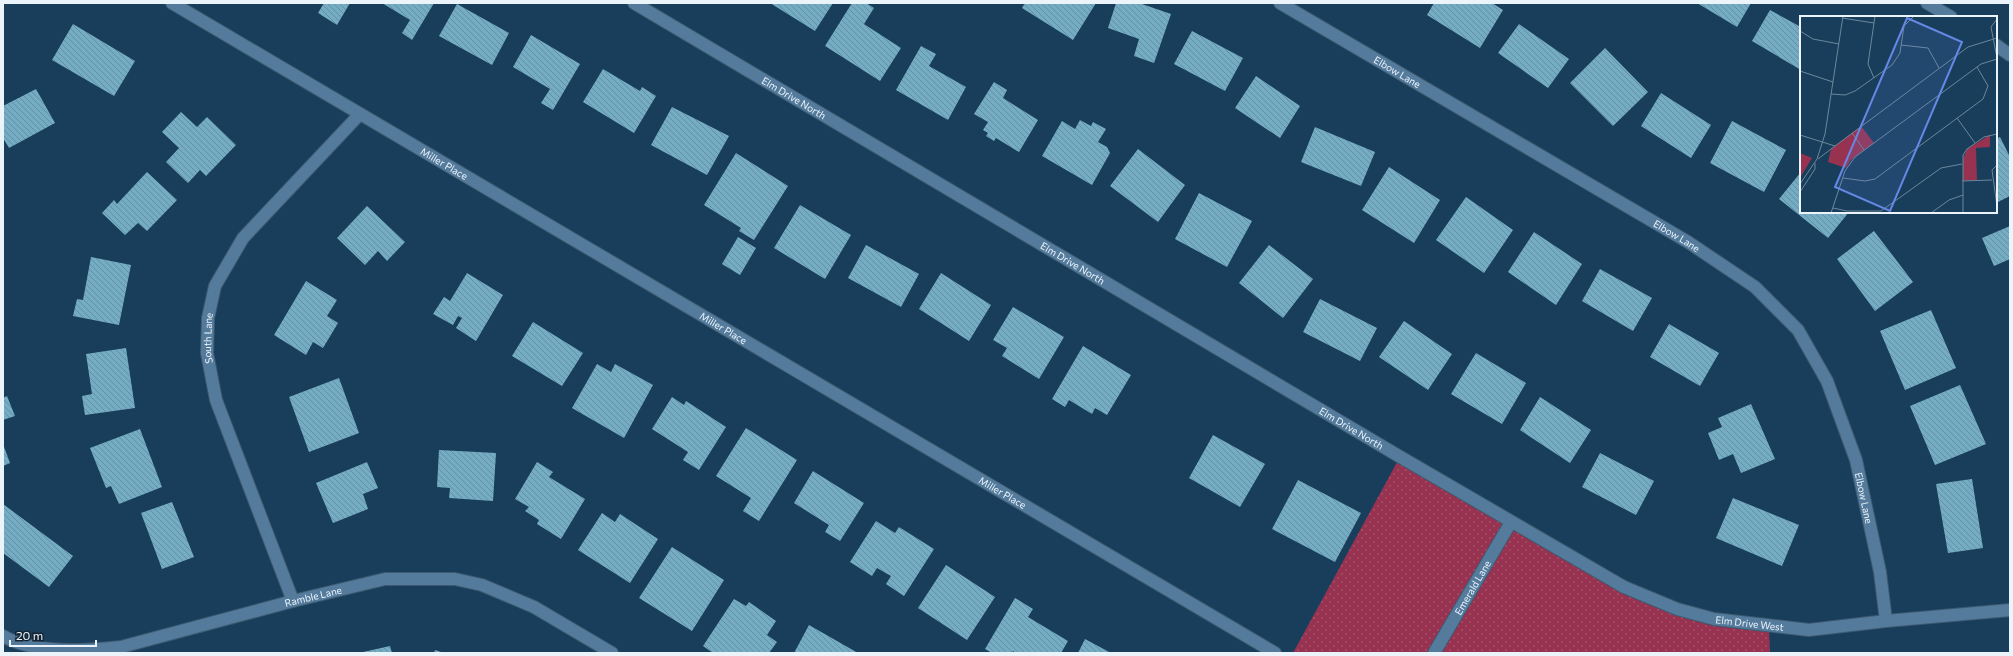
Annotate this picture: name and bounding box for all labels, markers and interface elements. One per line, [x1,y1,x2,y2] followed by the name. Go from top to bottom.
[1800,16,1997,213] inset map
[1372,53,1423,90] street label: Elbow Lane
[760,74,828,121] street label: Elm Drive North
[418,145,470,182] street label: Miller Place
[1651,217,1702,254] street label: Elbow Lane
[1038,239,1107,287] street label: Elm Drive North
[698,309,749,346] street label: Miller Place
[201,311,215,365] street label: South Lane
[1317,404,1386,452] street label: Elm Drive North
[1853,471,1875,525] street label: Elbow Lane
[977,474,1028,511] street label: Miller Place
[1452,558,1493,617] street label: Emerald Lane
[283,584,343,609] street label: Ramble Lane
[1715,613,1784,633] street label: Elm Drive West
[10,622,96,648] scale bar
[16,628,43,642] text: 20 m

